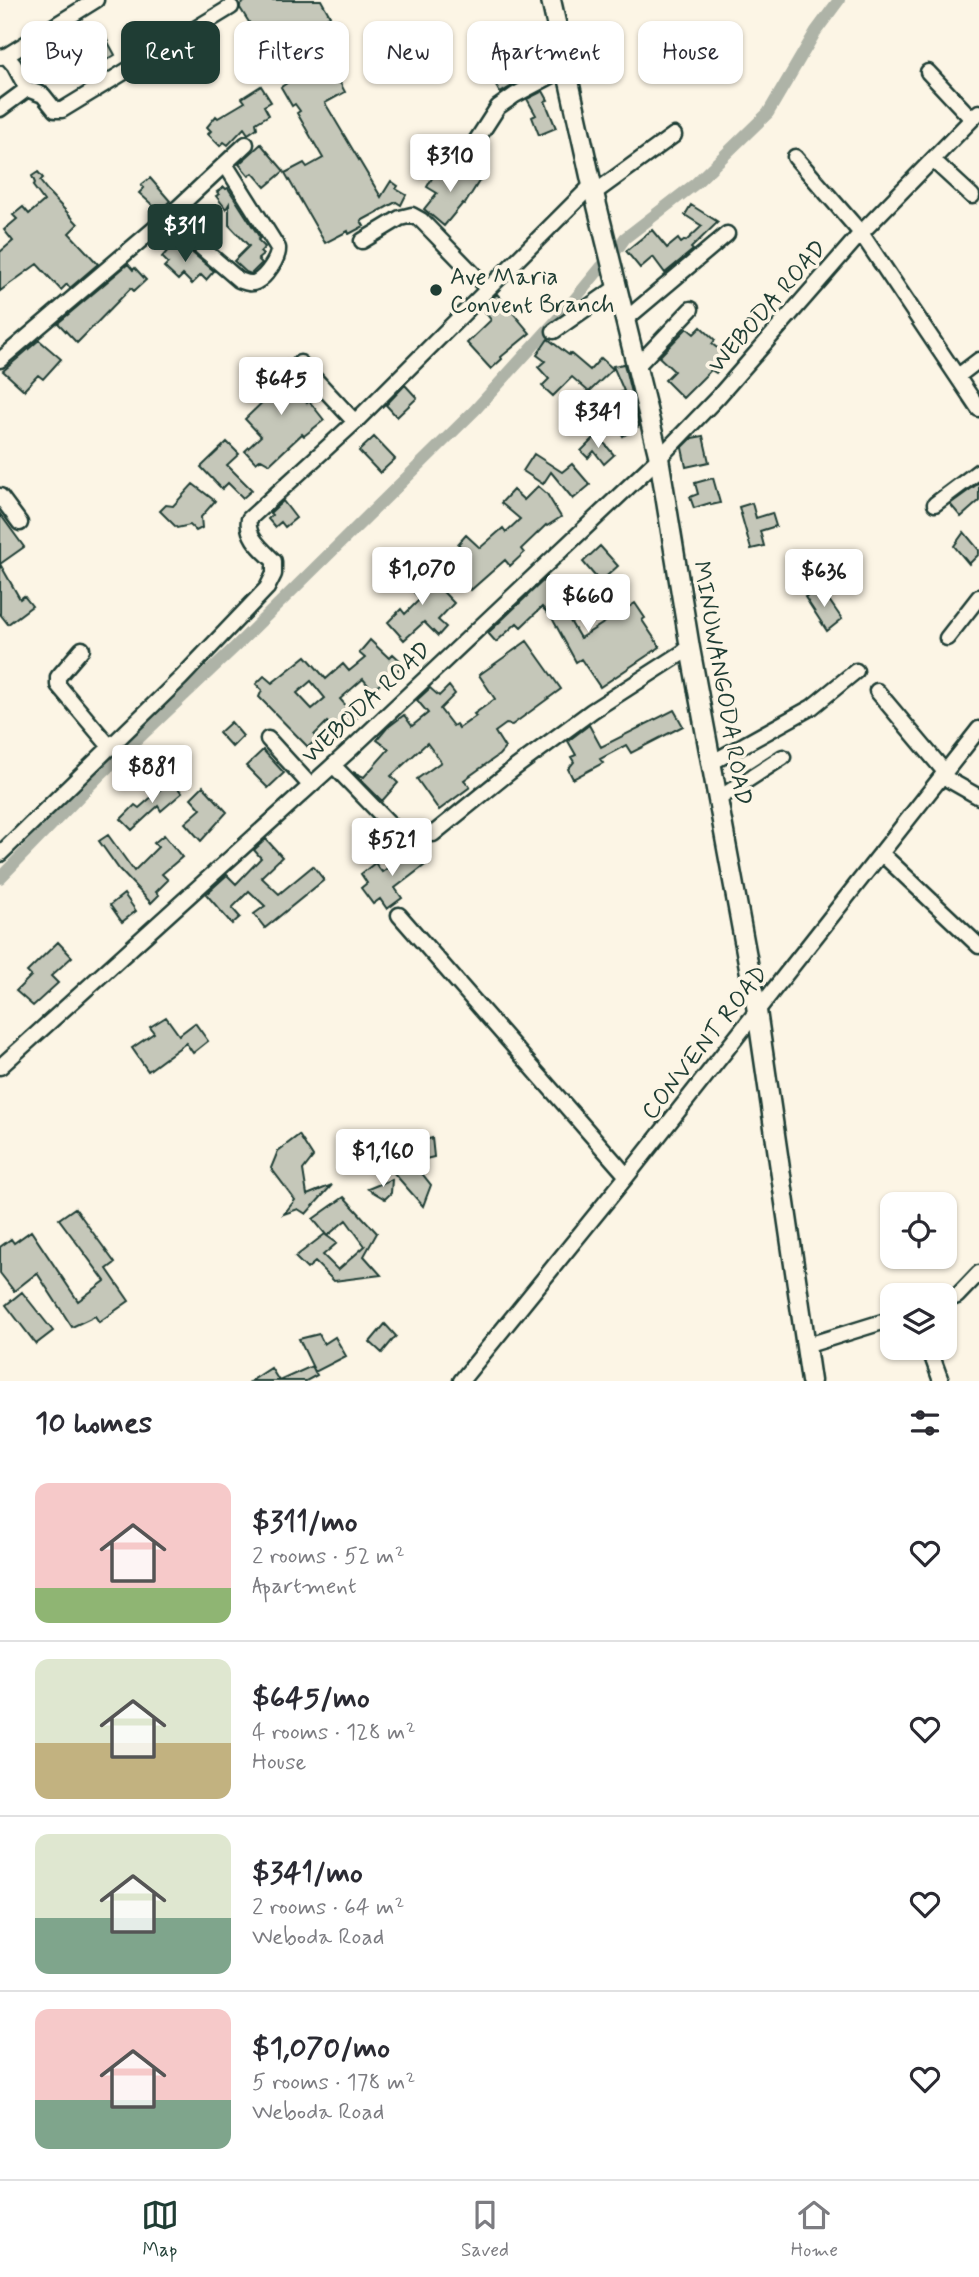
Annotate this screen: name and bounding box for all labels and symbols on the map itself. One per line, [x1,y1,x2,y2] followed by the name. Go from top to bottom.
[409,134,491,194] pin: $310
[144,204,226,264] pin: $311
[702,234,834,380] street label: WEBODA ROAD
[450,262,615,321] place label: Ave Maria Convent Branch
[428,282,444,298] marker: Ave Maria Convent Branch
[240,358,322,417] pin: $645
[557,391,639,450] pin: $341
[365,548,479,607] pin: $1,070
[783,550,865,609] pin: $636
[685,559,758,808] street label: MINUWANGODA ROAD
[547,574,629,634] pin: $660
[296,635,438,771] street label: WEBODA ROAD
[111,746,193,805] pin: $881
[351,818,433,878] pin: $521
[635,959,775,1126] street label: CONVENT ROAD
[326,1130,440,1189] pin: $1,160

